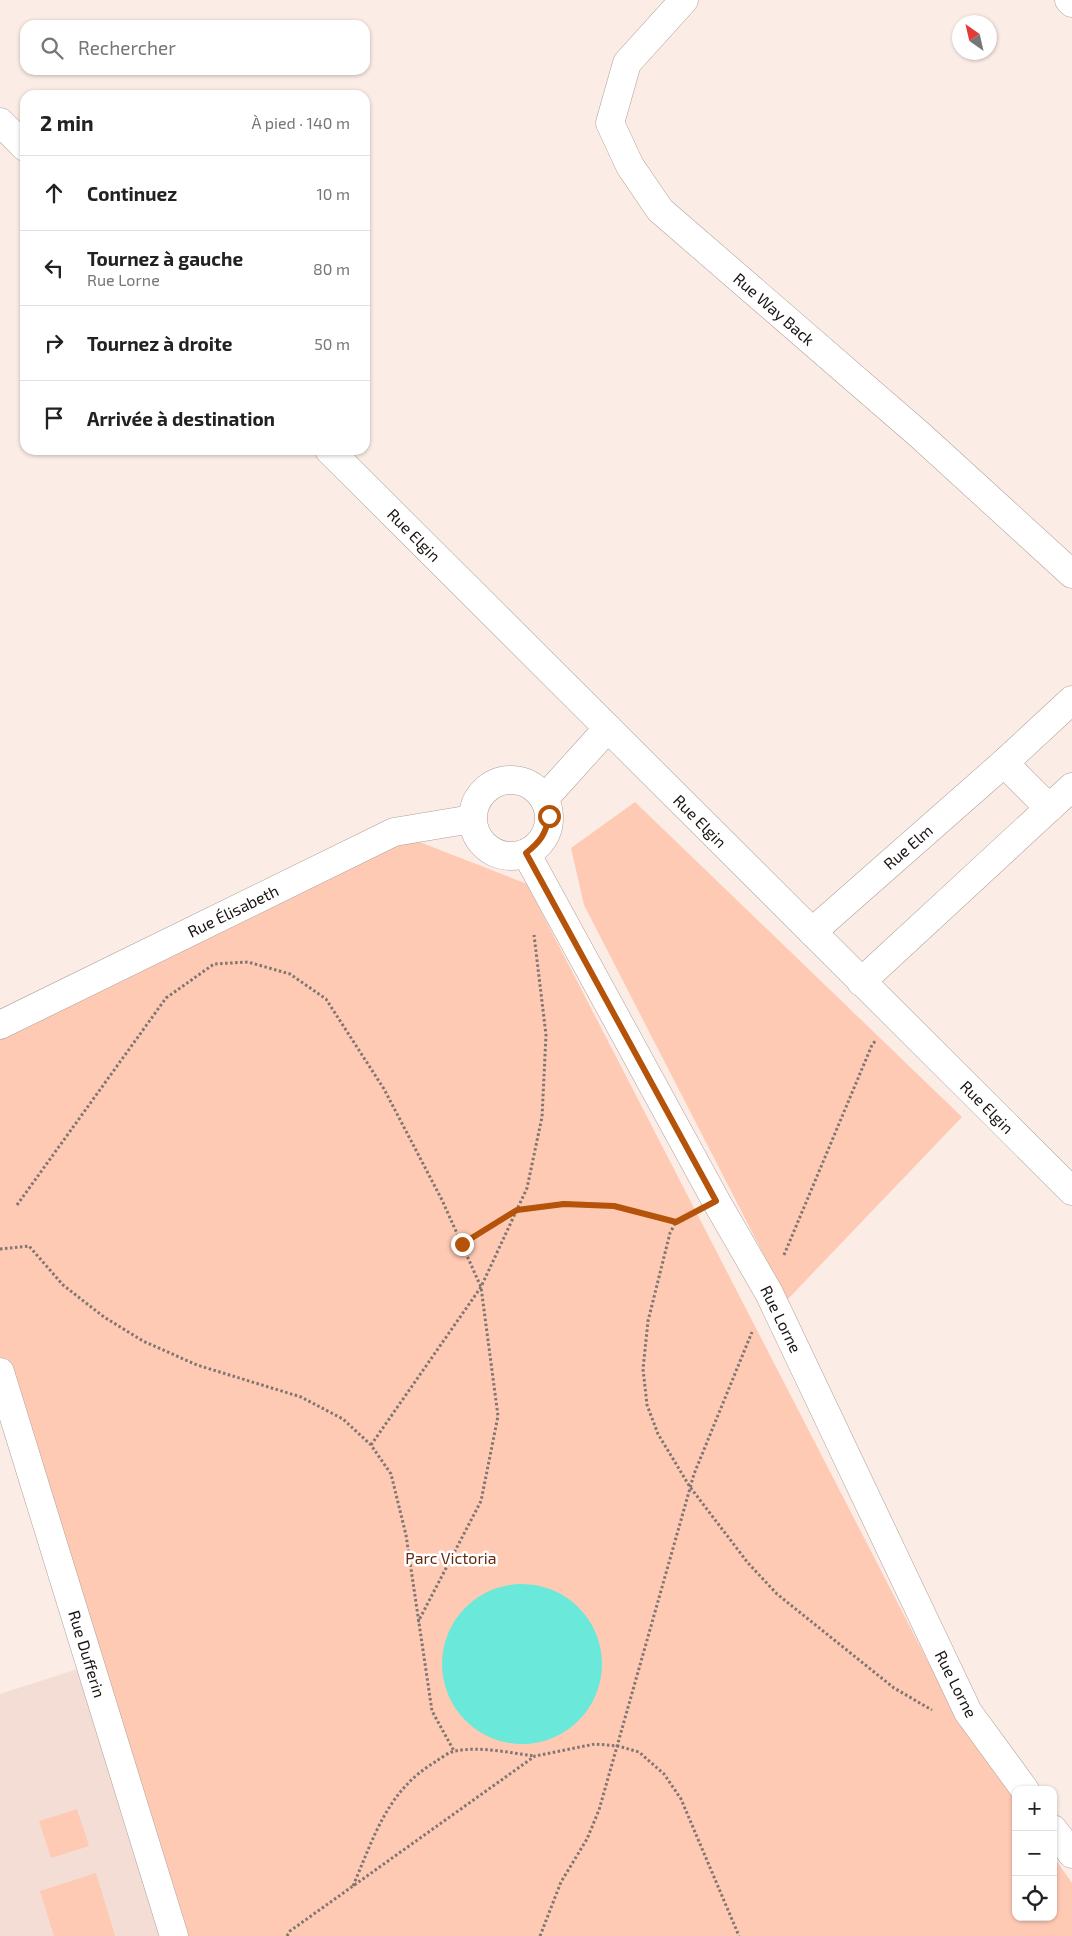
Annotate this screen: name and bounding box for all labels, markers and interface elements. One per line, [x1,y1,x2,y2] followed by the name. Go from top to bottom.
[952,15,997,60] north arrow
[20,20,370,75] search box
[38,34,66,62] icon: search
[78,36,176,59] text: Rechercher
[40,110,94,135] text: 2 min
[252,113,350,132] text: À pied · 140 m
[40,179,68,207] icon: ahead
[87,182,177,205] text: Continuez
[316,184,350,203] text: 10 m
[87,247,243,270] text: Tournez à gauche
[40,254,68,282] icon: left
[313,259,350,278] text: 80 m
[730,268,819,349] street label: Rue Way Back
[87,270,160,289] text: Rue Lorne
[40,329,68,357] icon: right
[87,332,233,355] text: Tournez à droite
[314,334,350,353] text: 50 m
[40,404,68,432] icon: arrive
[87,407,275,430] text: Arrivée à destination
[384,504,445,565] street label: Rue Elgin
[670,790,731,851] street label: Rue Elgin
[538,805,561,828] route start
[879,820,936,873] street label: Rue Elm
[184,880,281,941] street label: Rue Élisabeth
[957,1076,1018,1137] street label: Rue Elgin
[451,1233,474,1256] route end
[757,1282,806,1356] street label: Rue Lorne
[405,1548,497,1567] park label: Parc Victoria
[65,1608,110,1700] street label: Rue Dufferin
[931,1647,981,1721] street label: Rue Lorne
[1012,1786,1057,1921] map controls
[1012,1786,1057,1831] button: +
[1012,1831,1057,1876] button: −
[1012,1876,1057,1921] button: locate

